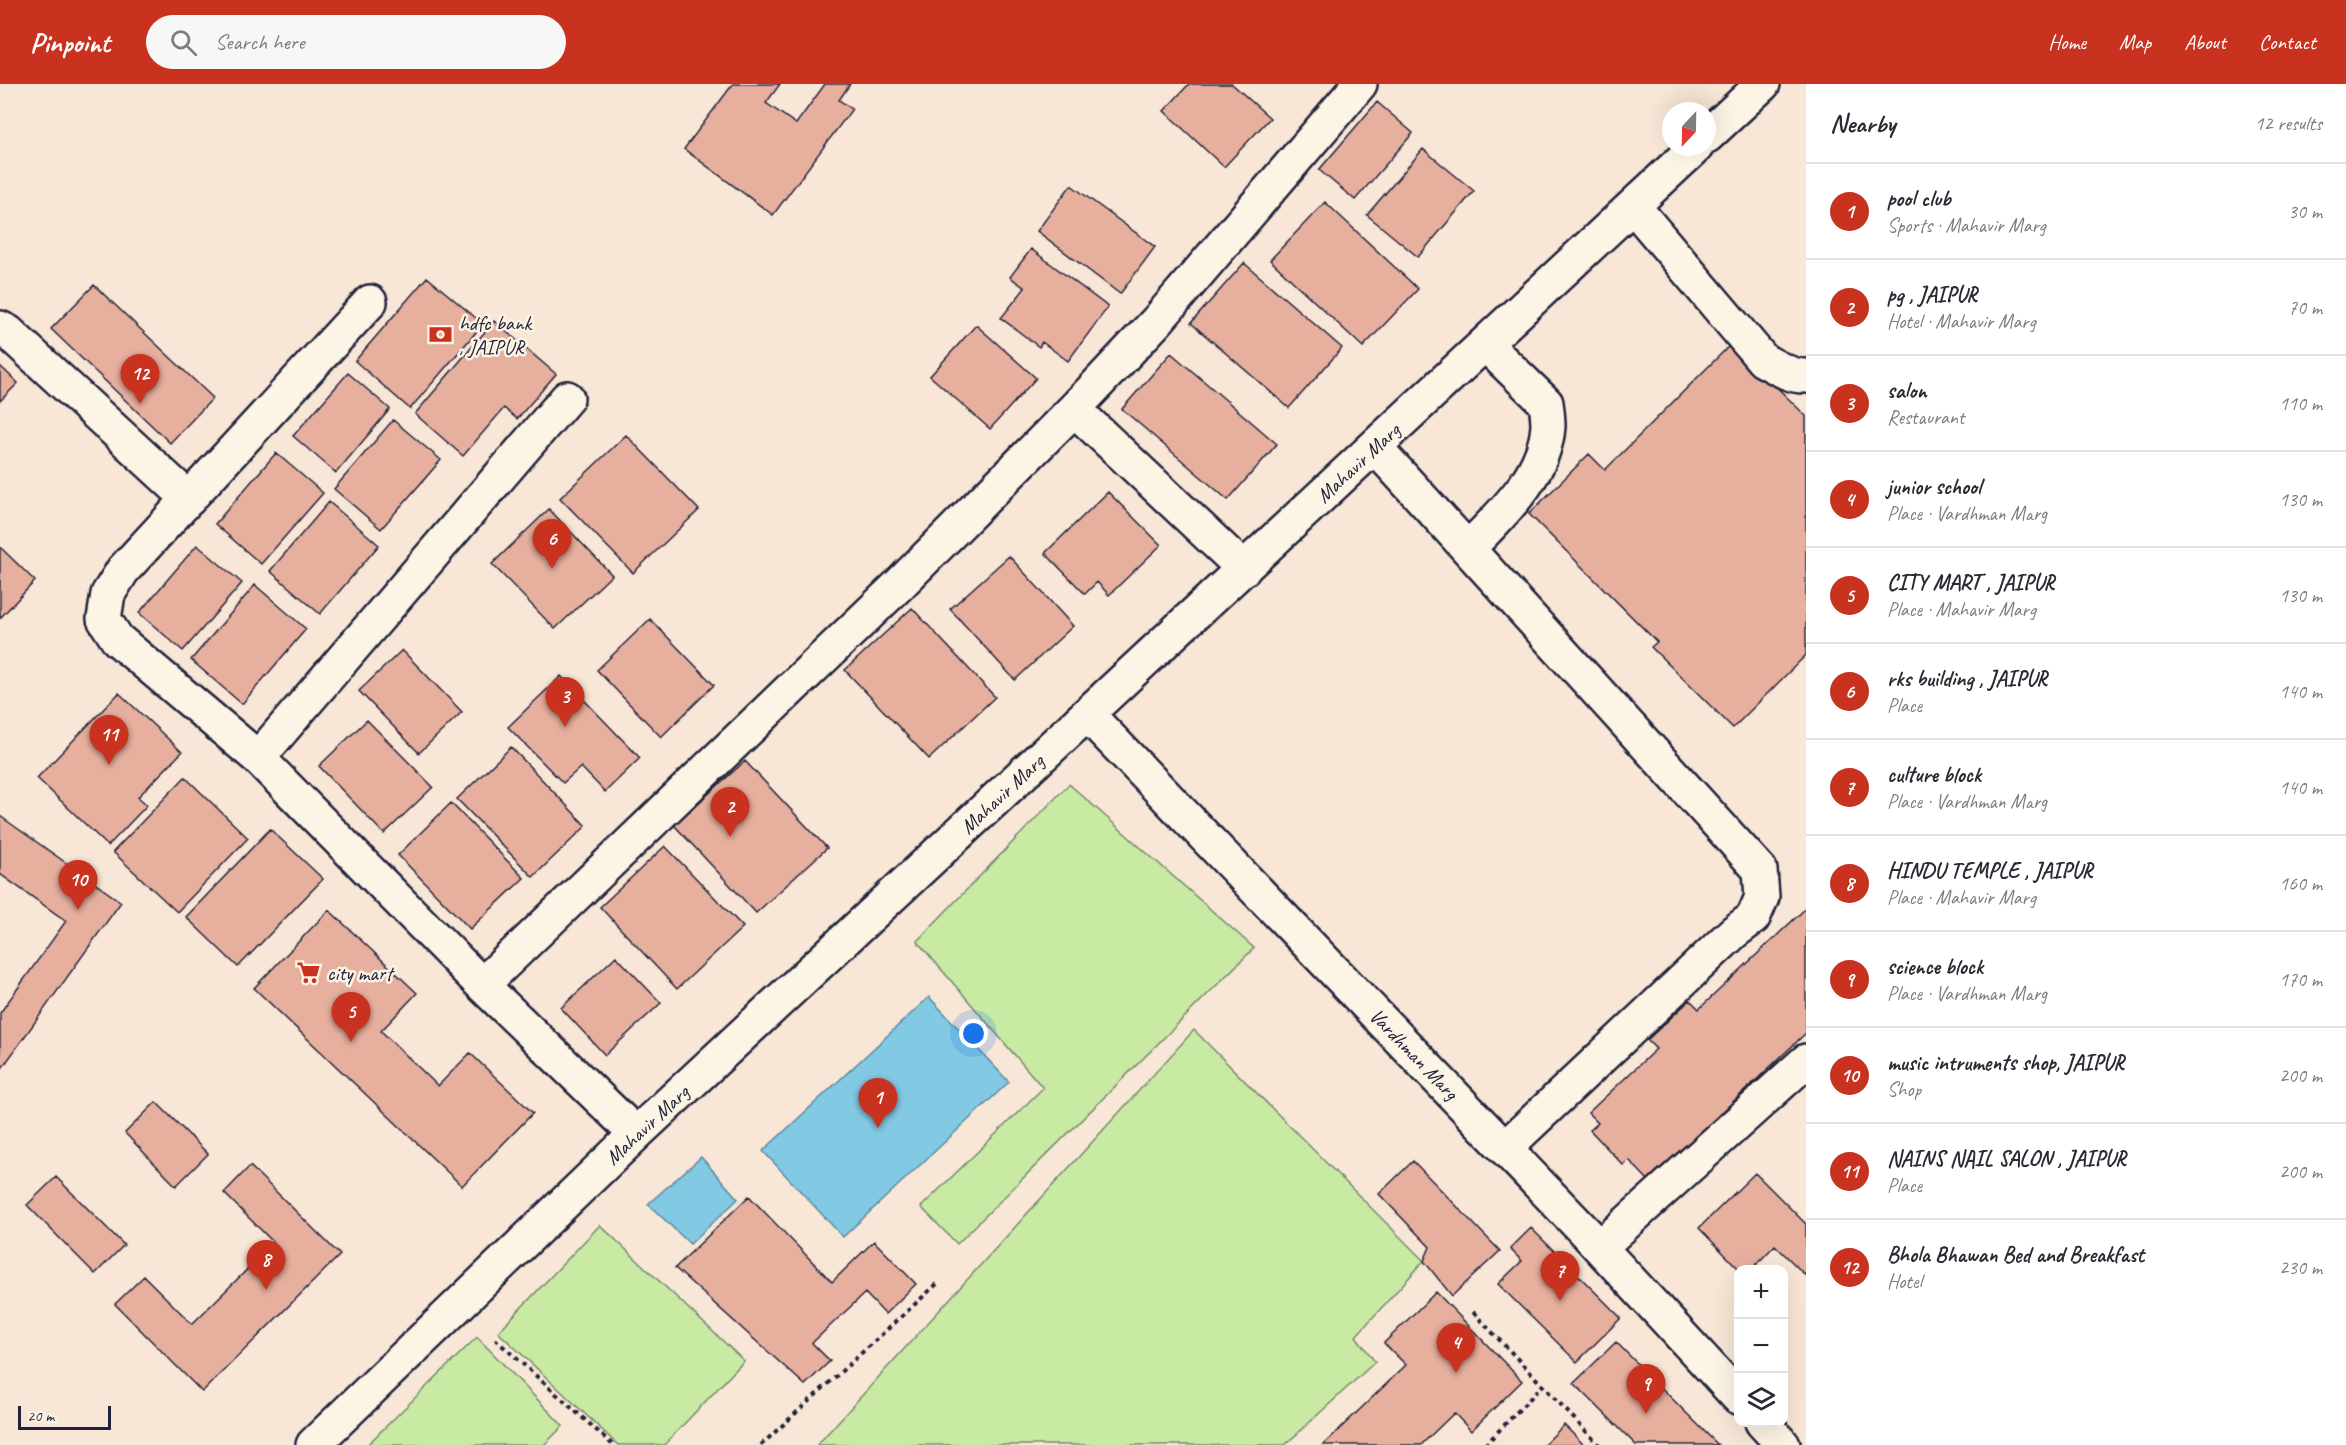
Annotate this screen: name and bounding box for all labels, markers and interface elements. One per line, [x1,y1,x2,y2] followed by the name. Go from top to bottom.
[146,15,566,69] search box
[30,25,110,60] text: Pinpoint
[167,26,200,59] icon: search
[215,28,305,56] text: Search here
[2048,29,2086,55] text: Home
[2119,29,2151,55] text: Map
[2184,29,2226,55] text: About
[2259,29,2316,55] text: Contact
[1662,102,1716,156] north arrow
[1830,107,1895,140] text: Nearby
[2254,111,2322,136] text: 12 results
[1887,185,1951,213] text: pool club
[1845,199,1854,224] text: 1
[2288,199,2322,224] text: 30 m
[1887,213,2046,238] text: Sports · Mahavir Marg
[1887,281,1977,309] text: pg , JAIPUR
[1845,295,1854,320] text: 2
[2288,295,2322,320] text: 70 m
[1887,309,2036,334] text: Hotel · Mahavir Marg
[459,310,533,360] place label: hdfc bank , JAIPUR
[428,322,454,348] bank icon: hdfc bank , JAIPUR
[120,354,160,404] pin: 12
[1887,377,1927,405] text: salon
[1845,391,1854,416] text: 3
[2279,391,2322,416] text: 110 m
[1887,405,1964,430] text: Restaurant
[1311,417,1406,508] street label: Mahavir Marg
[1887,473,1981,501] text: junior school
[1845,487,1854,512] text: 4
[2279,487,2322,512] text: 130 m
[1887,501,2047,526] text: Place · Vardhman Marg
[532,520,572,569] pin: 6
[1887,569,2055,597] text: CITY MART , JAIPUR
[1845,583,1854,608] text: 5
[2279,583,2322,608] text: 130 m
[1887,597,2036,622] text: Place · Mahavir Marg
[1887,665,2047,693] text: rks building , JAIPUR
[546,678,584,727] pin: 3
[1845,679,1854,704] text: 6
[2279,679,2322,704] text: 140 m
[1887,693,1922,718] text: Place
[90,716,128,765] pin: 11
[955,748,1050,839] street label: Mahavir Marg
[1887,761,1981,789] text: culture block
[1845,775,1854,800] text: 7
[2279,775,2322,800] text: 140 m
[710,788,750,837] pin: 2
[1887,789,2047,814] text: Place · Vardhman Marg
[1887,857,2093,885] text: HINDU TEMPLE , JAIPUR
[58,860,98,910] pin: 10
[1845,871,1854,896] text: 8
[2279,871,2322,896] text: 160 m
[1887,885,2036,910] text: Place · Mahavir Marg
[1887,953,1983,981] text: science block
[296,960,322,986] supermarket icon: city mart
[327,960,395,986] place label: city mart
[1845,967,1854,992] text: 9
[2279,967,2322,992] text: 170 m
[1887,981,2047,1006] text: Place · Vardhman Marg
[332,992,370,1042] pin: 5
[1364,1003,1465,1106] street label: Vardhman Marg
[959,1019,988,1048] your location
[1887,1049,2124,1077] text: music intruments shop, JAIPUR
[1841,1063,1859,1088] text: 10
[2279,1063,2322,1088] text: 200 m
[1887,1077,1921,1102] text: Shop
[858,1078,898,1128] pin: 1
[600,1079,695,1170] street label: Mahavir Marg
[1887,1145,2126,1173] text: NAINS NAIL SALON , JAIPUR
[1841,1159,1859,1184] text: 11
[2279,1159,2322,1184] text: 200 m
[1887,1173,1922,1198] text: Place
[246,1240,286,1290] pin: 8
[1887,1241,2144,1269] text: Bhola Bhawan Bed and Breakfast
[1540,1252,1580,1301] pin: 7
[1841,1255,1859,1280] text: 12
[2279,1255,2322,1280] text: 230 m
[1734,1265,1788,1427] map controls
[1734,1265,1788,1319] button: +
[1887,1269,1922,1294] text: Hotel
[1734,1319,1788,1373] button: −
[1436,1324,1476,1373] pin: 4
[1626,1364,1666,1414] pin: 9
[1734,1373,1788,1427] button: layers
[18,1403,111,1430] scale bar
[27,1406,54,1426] text: 20 m

